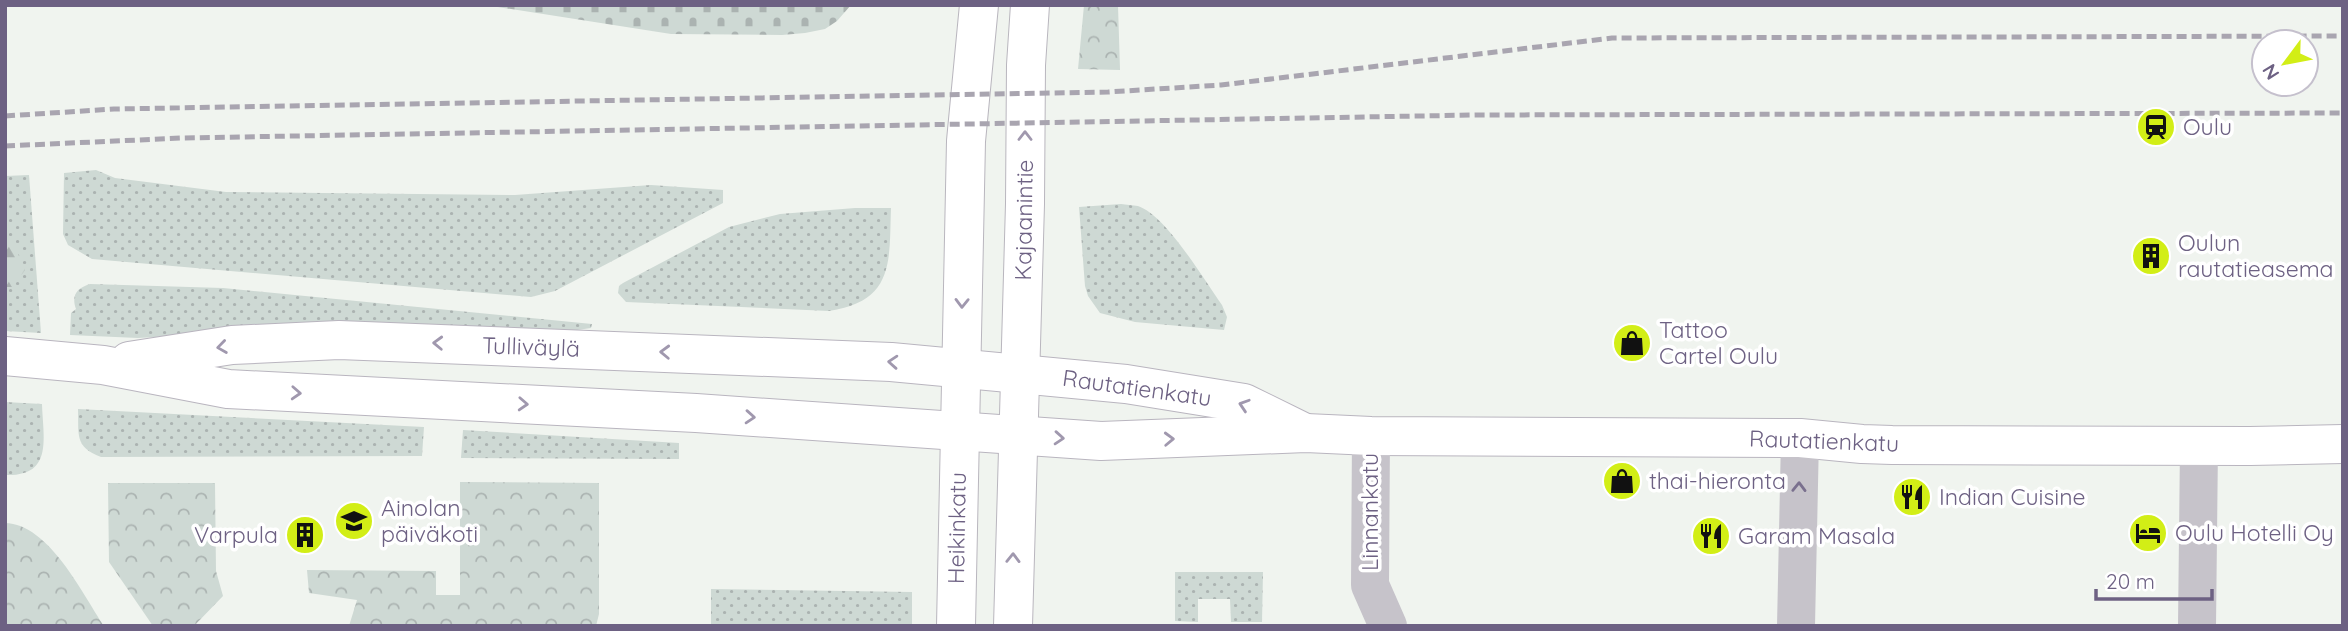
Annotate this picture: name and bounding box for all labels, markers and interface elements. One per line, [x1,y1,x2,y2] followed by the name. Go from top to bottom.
[2250,28,2320,98] north arrow
[2257,60,2284,84] text: N
[2135,106,2177,148] station icon: Oulu
[2183,112,2232,141] place label: Oulu
[1017,130,1033,141] one-way arrow
[1008,159,1039,281] street label: Kajaanintie
[2178,228,2334,283] place label: Oulun rautatieasema
[2130,235,2172,277] building icon: Oulun rautatieasema
[954,298,970,309] one-way arrow
[1659,315,1778,370] place label: Tattoo Cartel Oulu
[1611,322,1653,364] shop icon: Tattoo Cartel Oulu
[482,330,581,363] street label: Tulliväylä
[432,336,443,351] one-way arrow
[216,339,228,354] one-way arrow
[660,345,671,360] one-way arrow
[887,355,898,370] one-way arrow
[1061,363,1213,412] street label: Rautatienkatu
[291,385,302,400] one-way arrow
[518,397,529,412] one-way arrow
[1238,399,1250,413] one-way arrow
[745,409,756,424] one-way arrow
[1749,423,1900,458] street label: Rautatienkatu
[1054,431,1065,446] one-way arrow
[1164,431,1175,446] one-way arrow
[1355,453,1384,571] street label: Linnankatu
[1601,460,1643,502] shop icon: thai-hieronta
[1649,466,1786,495] place label: thai-hieronta
[941,472,972,584] street label: Heikinkatu
[1891,476,1933,518] restaurant icon: Indian Cuisine
[1791,482,1806,493] one-way arrow
[1939,482,2085,511] place label: Indian Cuisine
[381,493,478,548] place label: Ainolan päiväkoti
[333,500,375,542] school or university icon: Ainolan päiväkoti
[2127,512,2169,554] hotel icon: Oulu Hotelli Oy
[284,514,326,556] building icon: Varpula
[1690,515,1732,557] restaurant icon: Garam Masala
[2175,518,2334,547] place label: Oulu Hotelli Oy
[194,520,278,549] place label: Varpula
[1738,521,1895,550] place label: Garam Masala
[1005,552,1021,562] one-way arrow
[2096,558,2212,602] scale bar
[2106,568,2155,594] text: 20 m

